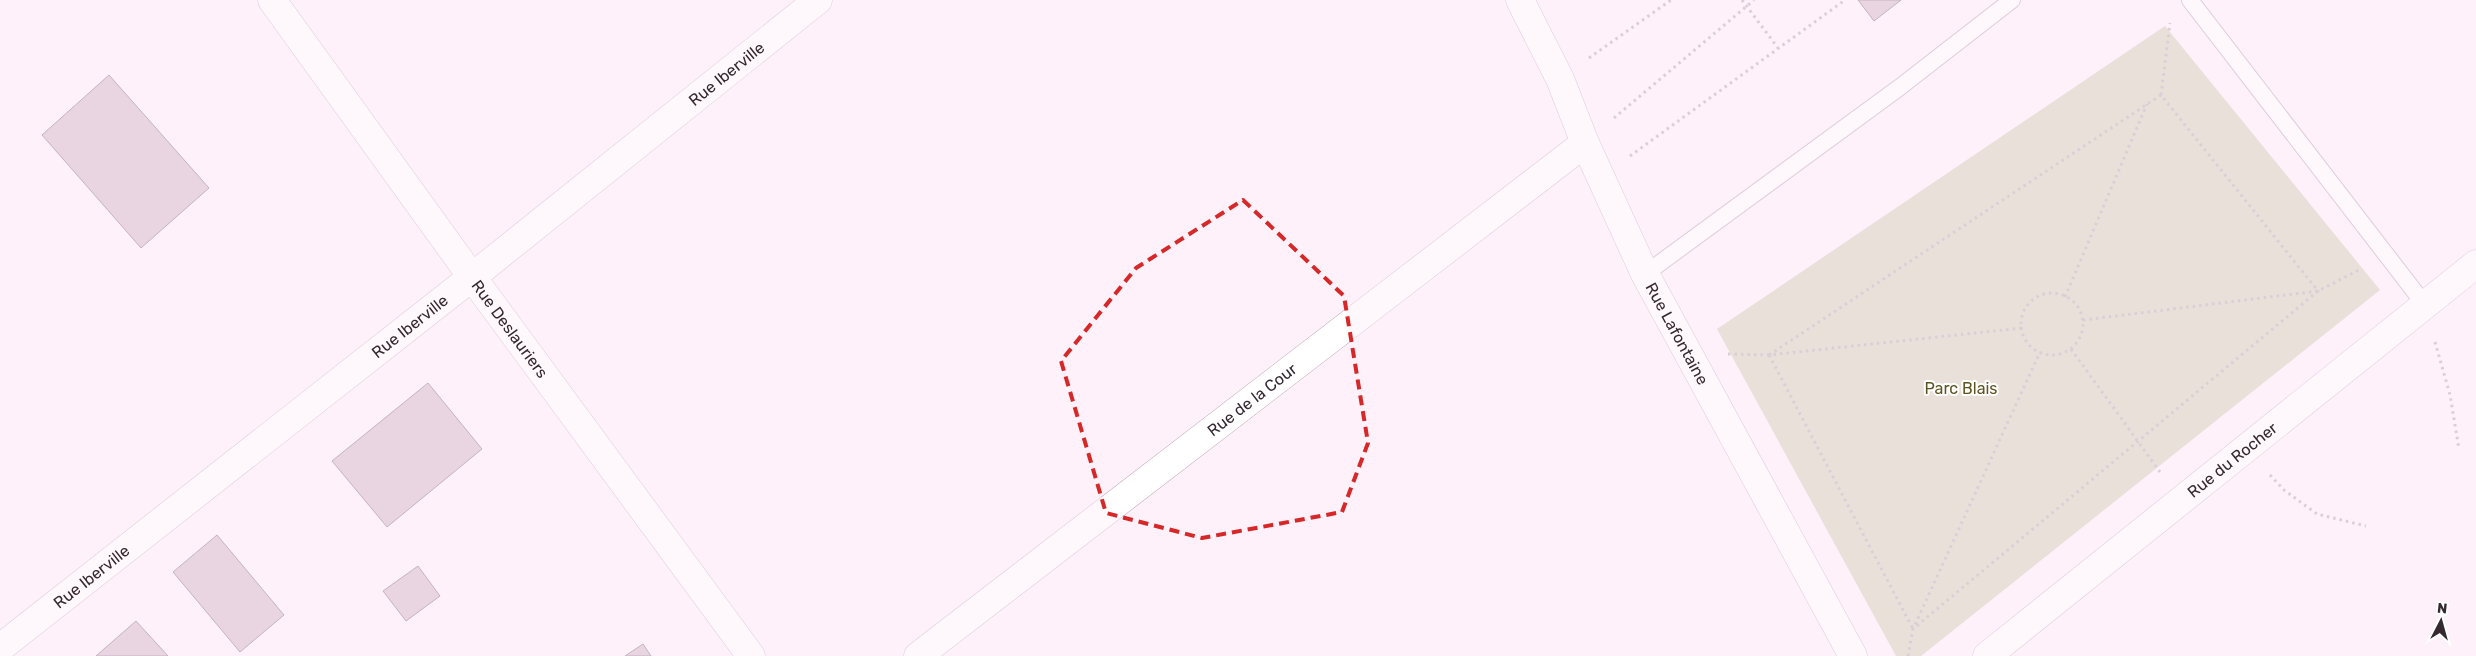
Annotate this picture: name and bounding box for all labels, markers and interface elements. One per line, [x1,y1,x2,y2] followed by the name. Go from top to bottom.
[685,38,768,110] street label: Rue Iberville
[467,276,552,382] street label: Rue Deslauriers
[1641,279,1712,388] street label: Rue Lafontaine
[368,291,452,362] street label: Rue Iberville
[1204,359,1300,440] street label: Rue de la Cour
[1924,379,1998,398] park label: Parc Blais
[2184,418,2281,502] street label: Rue du Rocher
[50,541,133,612] street label: Rue Iberville
[2416,596,2466,646] north arrow
[2436,600,2448,618] text: N

